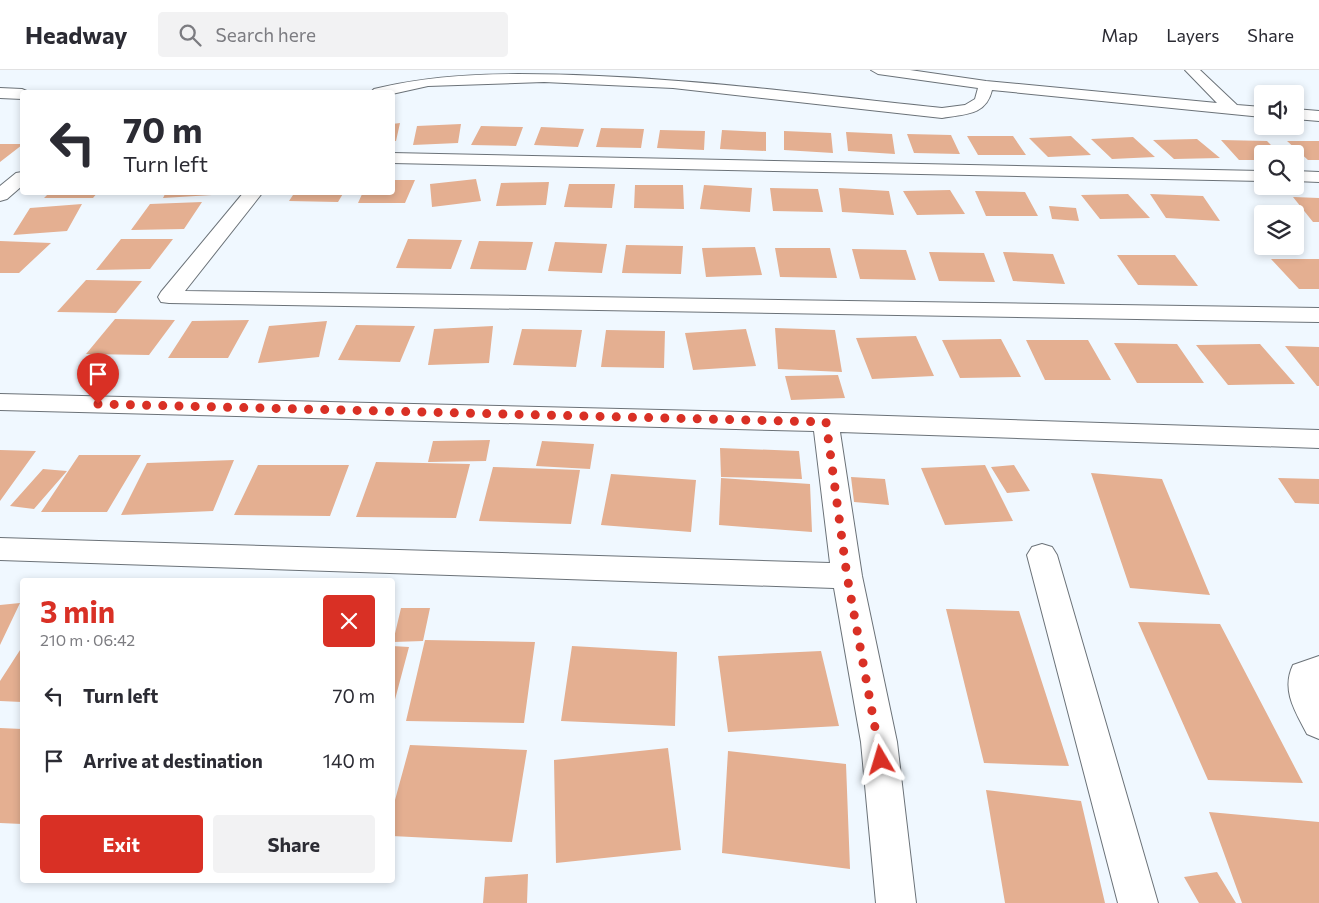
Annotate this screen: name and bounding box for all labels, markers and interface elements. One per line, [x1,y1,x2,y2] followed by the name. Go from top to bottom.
[158,12,508,57] search box
[25,20,128,49] text: Headway
[176,21,204,49] icon: search
[216,23,316,46] text: Search here
[1101,24,1138,46] text: Map
[1166,24,1219,46] text: Layers
[1247,24,1294,46] text: Share
[1254,85,1304,255] map controls
[1254,85,1304,135] button: sound
[123,107,203,150] text: 70 m
[40,110,105,175] icon: left
[1254,145,1304,195] button: search
[123,150,208,177] text: Turn left
[1254,205,1304,255] button: layers
[77,353,119,404] pin
[84,360,112,388] icon: arrive
[40,592,115,629] text: 3 min
[323,595,375,647] button: close
[40,630,135,649] text: 210 m · 06:42
[40,682,68,710] icon: left
[83,684,158,707] text: Turn left
[332,684,375,707] text: 70 m
[854,733,906,785] position arrow
[40,747,68,775] icon: arrive
[83,749,263,772] text: Arrive at destination
[323,749,375,772] text: 140 m
[40,815,203,873] button: Exit
[213,815,375,873] button: Share

